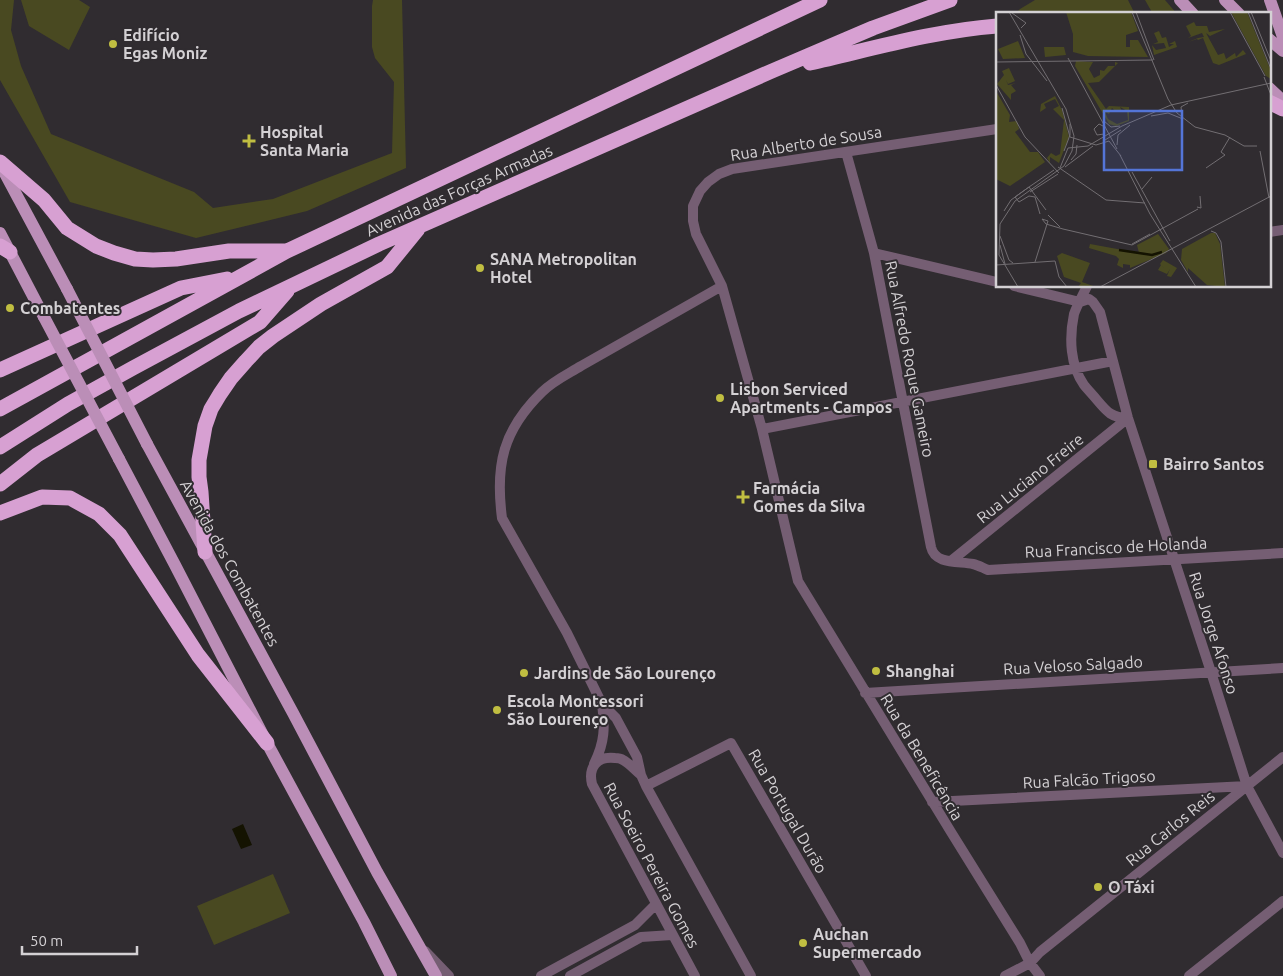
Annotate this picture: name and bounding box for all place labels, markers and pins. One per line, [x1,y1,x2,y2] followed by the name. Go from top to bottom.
[123,26,207,62] place label: Edifício Egas Moniz
[107,38,119,50] marker: Edifício Egas Moniz
[260,123,349,159] place label: Hospital Santa Maria
[242,134,256,148] marker: Hospital Santa Maria
[490,250,637,286] place label: SANA Metropolitan Hotel
[474,262,486,274] marker: SANA Metropolitan Hotel
[20,299,120,317] place label: Combatentes
[4,302,16,314] marker: Combatentes
[730,380,892,416] place label: Lisbon Serviced Apartments - Campos
[714,392,726,404] marker: Lisbon Serviced Apartments - Campos
[1163,455,1264,473] place label: Bairro Santos
[1147,458,1159,470] marker: Bairro Santos
[753,479,866,515] place label: Farmácia Gomes da Silva
[737,491,749,503] marker: Farmácia Gomes da Silva
[886,662,954,680] place label: Shanghai
[534,664,716,683] place label: Jardins de São Lourenço
[870,665,882,677] marker: Shanghai
[518,667,530,679] marker: Jardins de São Lourenço
[507,692,644,729] place label: Escola Montessori São Lourenço
[491,704,503,716] marker: Escola Montessori São Lourenço
[1108,878,1155,896] place label: O Táxi
[1092,881,1104,893] marker: O Táxi
[813,925,922,961] place label: Auchan Supermercado
[797,937,809,949] marker: Auchan Supermercado

